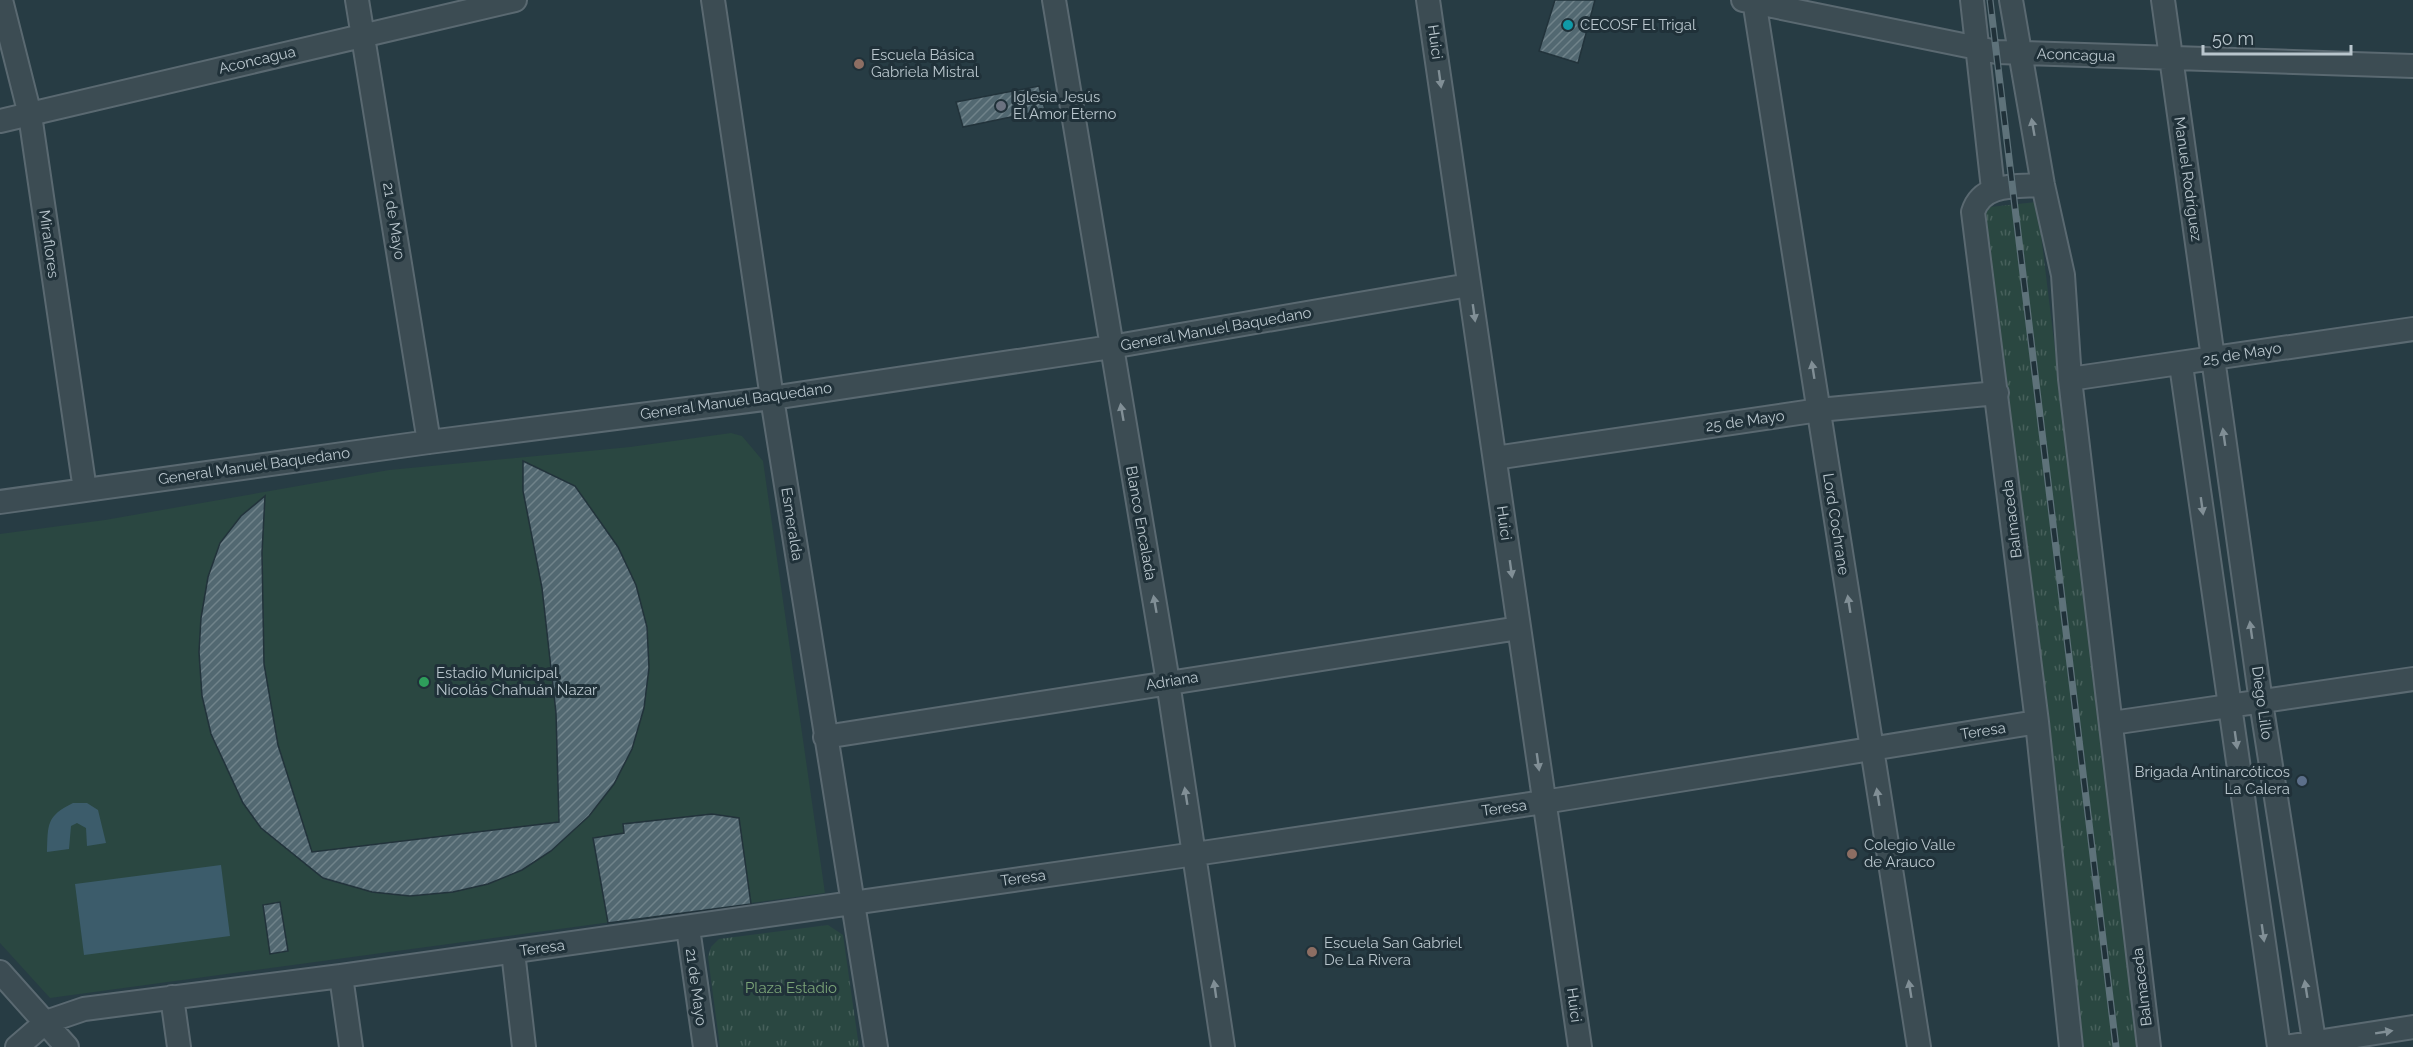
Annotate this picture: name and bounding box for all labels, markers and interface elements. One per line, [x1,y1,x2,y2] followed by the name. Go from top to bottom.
[1580,16,1697,34] place label: CECOSF El Trigal
[1561,18,1575,32] marker: CECOSF El Trigal
[2203,18,2352,56] scale bar
[1424,24,1446,60] street label: Huici
[2212,28,2254,49] text: 50 m
[217,42,297,78] street label: Aconcagua
[2036,45,2116,65] street label: Aconcagua
[871,46,980,81] place label: Escuela Básica Gabriela Mistral
[852,57,866,71] marker: Escuela Básica Gabriela Mistral
[1435,69,1444,88] one-way arrow
[1013,88,1116,123] place label: Iglesia Jesús El Amor Eterno
[994,99,1008,113] marker: Iglesia Jesús El Amor Eterno
[2170,115,2206,243] street label: Manuel Rodríguez
[2028,118,2037,137] one-way arrow
[379,181,409,261] street label: 21 de Mayo
[35,209,63,279] street label: Miraflores
[1119,303,1313,355] street label: General Manuel Baquedano
[1469,304,1478,323] one-way arrow
[2201,339,2283,369] street label: 25 de Mayo
[1808,360,1817,379] one-way arrow
[639,379,833,423] street label: General Manuel Baquedano
[1117,402,1126,421] one-way arrow
[1704,407,1786,435] street label: 25 de Mayo
[2220,428,2229,447] one-way arrow
[157,444,351,488] street label: General Manuel Baquedano
[1122,464,1160,582] street label: Blanco Encalada
[1819,472,1853,576] street label: Lord Cochrane
[1998,479,2026,559] street label: Balmaceda
[777,486,807,562] street label: Esmeralda
[2197,496,2206,515] one-way arrow
[1493,505,1515,541] street label: Huici
[1506,559,1515,578] one-way arrow
[1150,594,1159,613] one-way arrow
[1844,595,1853,614] one-way arrow
[2247,621,2256,640] one-way arrow
[436,664,598,699] place label: Estadio Municipal Nicolás Chahuán Nazar
[2248,665,2276,741] street label: Diego Lillo
[1144,668,1200,694] street label: Adriana
[417,675,431,689] marker: Estadio Municipal Nicolás Chahuán Nazar
[1959,719,2007,743] street label: Teresa
[2231,731,2240,750] one-way arrow
[1534,752,1543,771] one-way arrow
[2135,763,2290,798] place label: Brigada Antinarcóticos La Calera
[2295,774,2309,788] marker: Brigada Antinarcóticos La Calera
[1181,787,1190,806] one-way arrow
[1874,787,1883,806] one-way arrow
[1480,796,1528,820] street label: Teresa
[1864,836,1956,871] place label: Colegio Valle de Arauco
[1845,847,1859,861] marker: Colegio Valle de Arauco
[999,866,1047,890] street label: Teresa
[2258,924,2267,943] one-way arrow
[1324,934,1463,969] place label: Escuela San Gabriel De La Rivera
[518,936,566,960] street label: Teresa
[1305,945,1319,959] marker: Escuela San Gabriel De La Rivera
[682,947,710,1027] street label: 21 de Mayo
[2128,947,2156,1027] street label: Balmaceda
[745,979,837,997] park label: Plaza Estadio
[1210,980,1219,999] one-way arrow
[1905,980,1914,999] one-way arrow
[2301,980,2310,999] one-way arrow
[1563,987,1585,1023] street label: Huici
[2375,1027,2394,1036] one-way arrow

